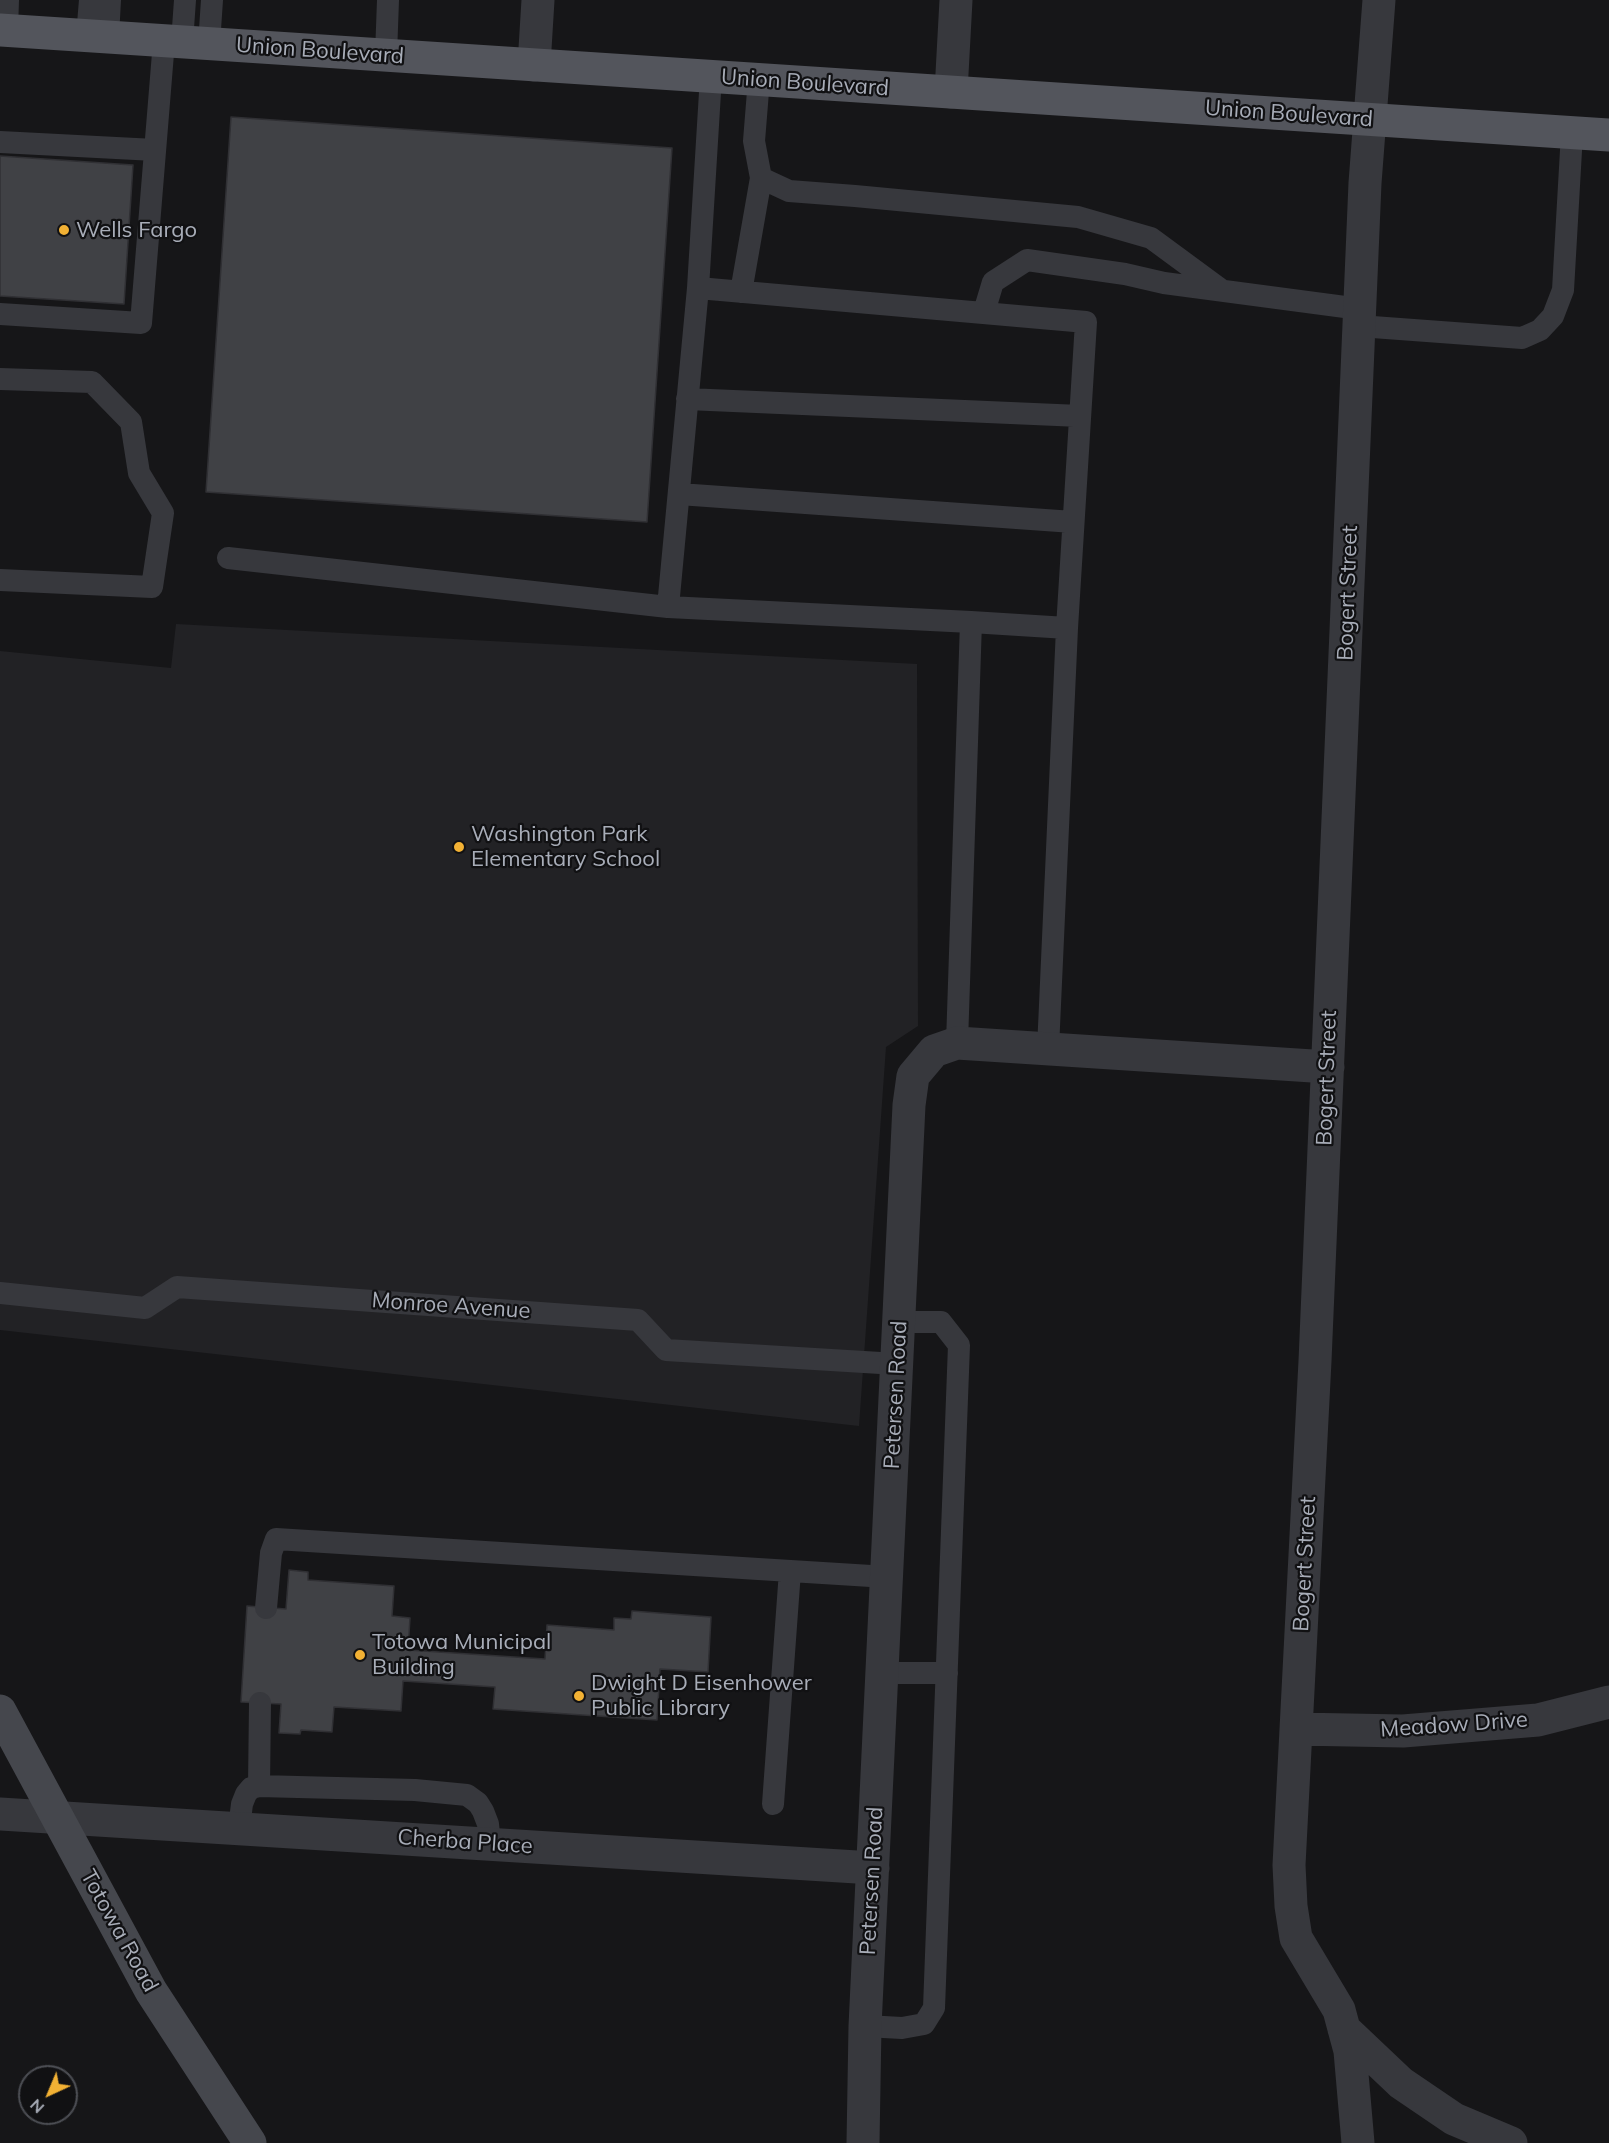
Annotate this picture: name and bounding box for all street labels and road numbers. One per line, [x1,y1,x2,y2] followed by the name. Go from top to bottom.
[235,32,405,70] street label: Union Boulevard
[720,64,890,102] street label: Union Boulevard
[1204,95,1374,133] street label: Union Boulevard
[1332,525,1364,661] street label: Bogert Street
[1311,1010,1343,1146] street label: Bogert Street
[371,1287,531,1325] street label: Monroe Avenue
[879,1320,913,1470] street label: Petersen Road
[1288,1496,1322,1632] street label: Bogert Street
[1379,1707,1529,1743] street label: Meadow Drive
[855,1806,889,1956] street label: Petersen Road
[397,1824,533,1860] street label: Cherba Place
[75,1865,163,1997] street label: Totowa Road

